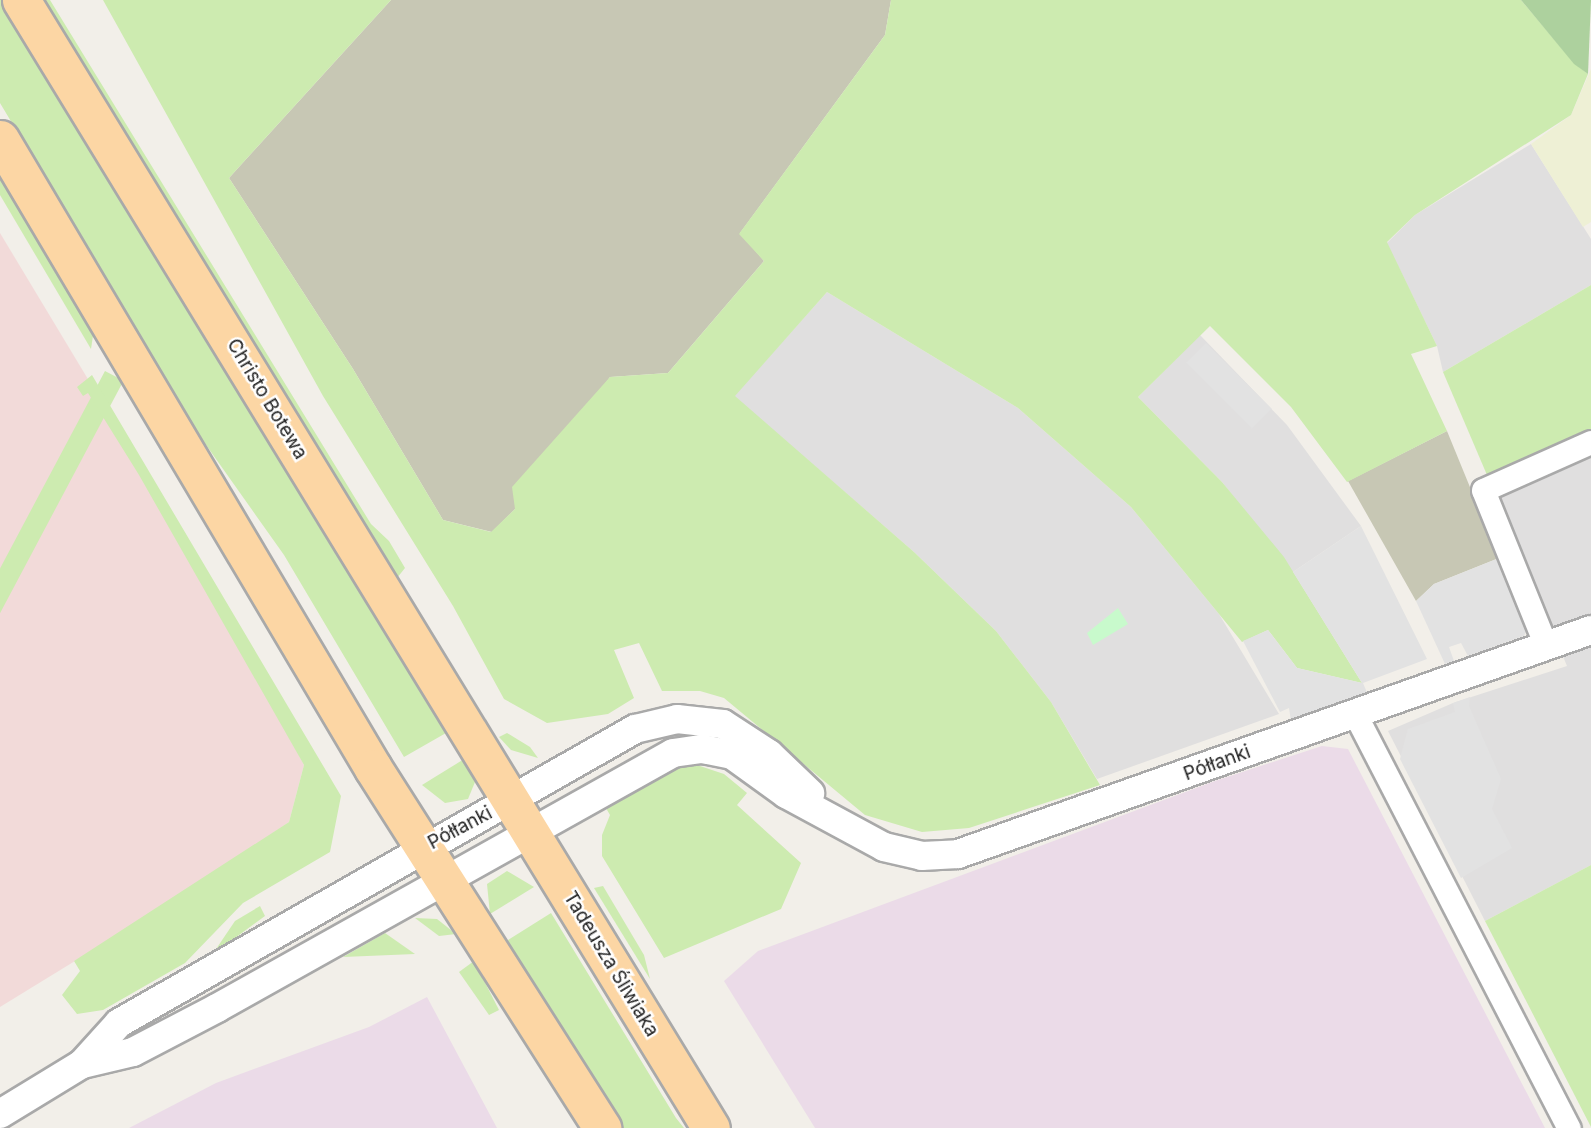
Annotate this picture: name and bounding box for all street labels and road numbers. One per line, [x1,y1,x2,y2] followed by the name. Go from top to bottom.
[222,335,312,463] street label: Christo Botewa
[1180,740,1254,786] street label: Półłanki
[424,802,496,854] street label: Półłanki
[559,887,663,1041] street label: Tadeusza Śliwiaka

